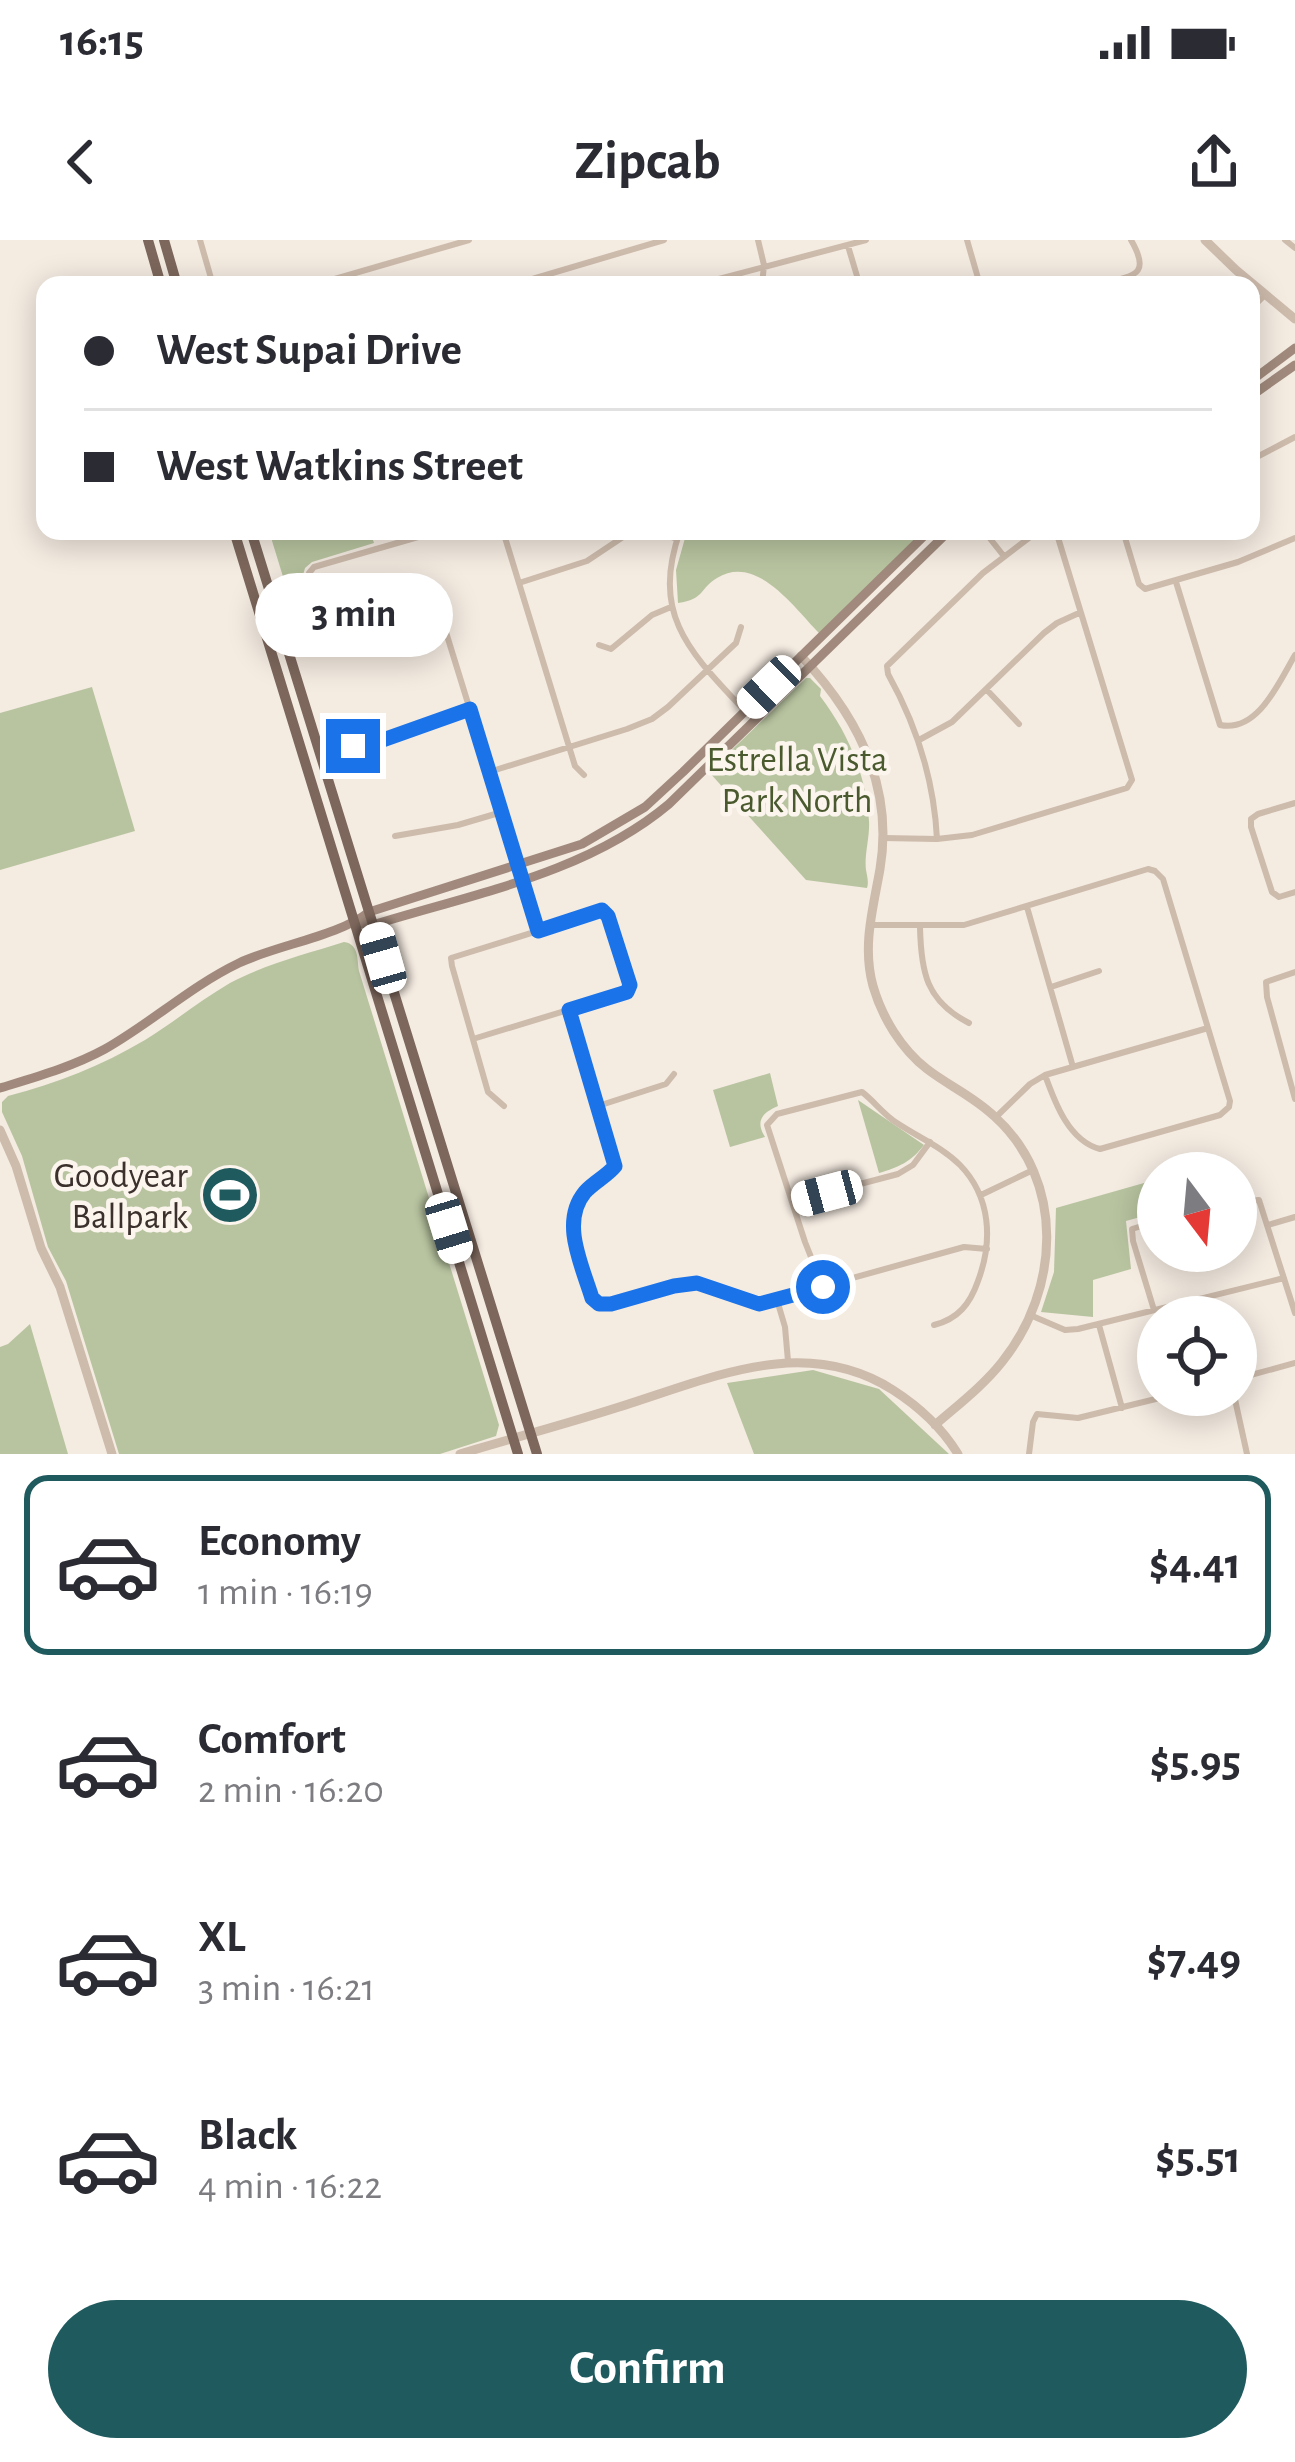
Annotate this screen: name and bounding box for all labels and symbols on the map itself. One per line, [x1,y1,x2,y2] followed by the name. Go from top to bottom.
[254,572,452,656] callout: 3 min
[731,649,807,725] car
[326,719,380,773] route end
[706,742,888,819] park label: Estrella Vista Park North
[356,918,410,998] car
[1137,1152,1257,1272] north arrow
[54,1158,189,1235] place label: Goodyear Ballpark
[199,1164,261,1226] sports icon: Goodyear Ballpark
[788,1166,866,1220] car
[421,1188,477,1268] car
[796,1260,850,1314] route start

